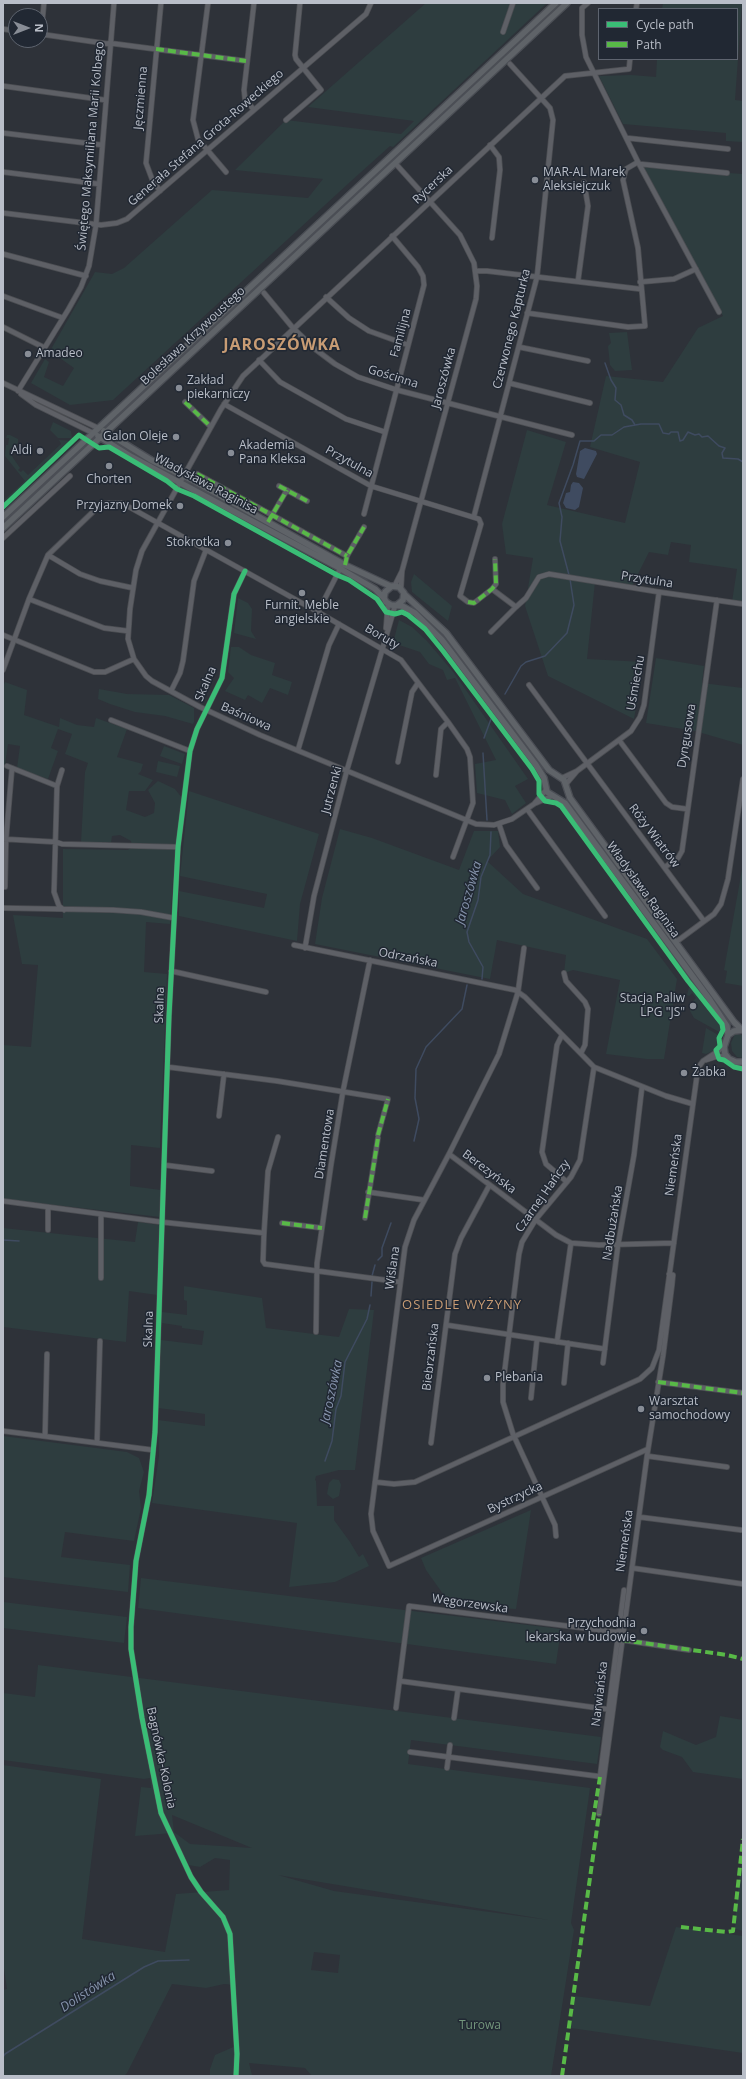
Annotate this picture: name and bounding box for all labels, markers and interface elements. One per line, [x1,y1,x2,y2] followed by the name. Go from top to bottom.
[8,8,48,48] north arrow
[598,8,738,60] legend
[636,16,694,33] text: Cycle path
[32,24,47,32] text: N
[636,36,662,53] text: Path
[75,41,107,251] street label: Świętego Maksymiliana Marii Kolbego
[131,66,151,130] street label: Jęczmienna
[125,67,287,209] street label: Generała Stefana Grota-Roweckiego
[410,163,456,207] street label: Rycerska
[543,166,625,194] place label: MAR-AL Marek Aleksiejczuk
[530,175,540,185] marker: MAR-AL Marek Aleksiejczuk
[490,268,534,390] street label: Czerwonego Kapturka
[138,284,248,388] street label: Bolesława Krzywoustego
[388,307,414,359] street label: Familijna
[223,335,341,355] district label: JAROSZÓWKA
[429,346,459,410] street label: Jaroszówka
[36,347,83,361] place label: Amadeo
[23,349,33,359] marker: Amadeo
[366,363,420,391] street label: Gościnna
[187,374,250,402] place label: Zakład piekarniczy
[174,383,184,393] marker: Zakład piekarniczy
[103,430,168,444] place label: Galon Oleje
[171,432,181,442] marker: Galon Oleje
[239,439,306,467] place label: Akademia Pana Kleksa
[323,443,375,481] street label: Przytulna
[11,444,32,458] place label: Aldi
[35,446,45,456] marker: Aldi
[226,448,236,458] marker: Akademia Pana Kleksa
[152,451,260,517] street label: Władysława Raginisa
[104,461,114,471] marker: Chorten
[86,473,132,487] place label: Chorten
[76,499,172,513] place label: Przyjazny Domek
[175,501,185,511] marker: Przyjazny Domek
[166,536,220,550] place label: Stokrotka
[223,538,233,548] marker: Stokrotka
[620,569,674,591] street label: Przytulna
[297,588,307,598] marker: Furnit. Meble angielskie
[265,599,339,627] place label: Furnit. Meble angielskie
[362,621,402,653] street label: Boruty
[624,654,648,712] street label: Uśmiechu
[192,664,220,704] street label: Skalna
[219,699,273,735] street label: Baśniowa
[675,703,699,769] street label: Dyngusowa
[319,765,345,815] street label: Jutrzenki
[625,801,683,871] street label: Róży Wiatrów
[603,839,683,941] street label: Władysława Raginisa
[453,860,485,926] water label: Jaroszówka
[377,945,439,971] street label: Odrzańska
[152,986,168,1024] street label: Skalna
[620,992,685,1020] place label: Stacja Paliw LPG "JS"
[688,1001,698,1011] marker: Stacja Paliw LPG "JS"
[692,1066,726,1080] place label: Żabka
[679,1068,689,1078] marker: Żabka
[312,1108,338,1180] street label: Diamentowa
[663,1133,685,1197] street label: Niemeńska
[459,1147,519,1197] street label: Berezyńska
[513,1157,573,1235] street label: Czarnej Hańczy
[600,1184,626,1262] street label: Nadbużańska
[383,1245,403,1291] street label: Wiślana
[402,1297,522,1313] district label: OSIEDLE WYŻYNY
[141,1310,157,1348] street label: Skalna
[420,1322,442,1392] street label: Biebrzańska
[318,1359,346,1425] water label: Jaroszówka
[495,1371,543,1385] place label: Plebania
[482,1373,492,1383] marker: Plebania
[649,1395,730,1423] place label: Warsztat samochodowy
[636,1404,646,1414] marker: Warsztat samochodowy
[485,1479,545,1517] street label: Bystrzycka
[614,1509,636,1573] street label: Niemeńska
[431,1592,509,1616] street label: Węgorzewska
[526,1617,636,1645] place label: Przychodnia lekarska w budowie
[639,1626,649,1636] marker: Przychodnia lekarska w budowie
[589,1661,611,1727] street label: Narwiańska
[143,1706,179,1810] street label: Bagnówka-Kolonia
[57,1968,119,2016] water label: Dolistówka
[459,2019,501,2033] park label: Turowa

